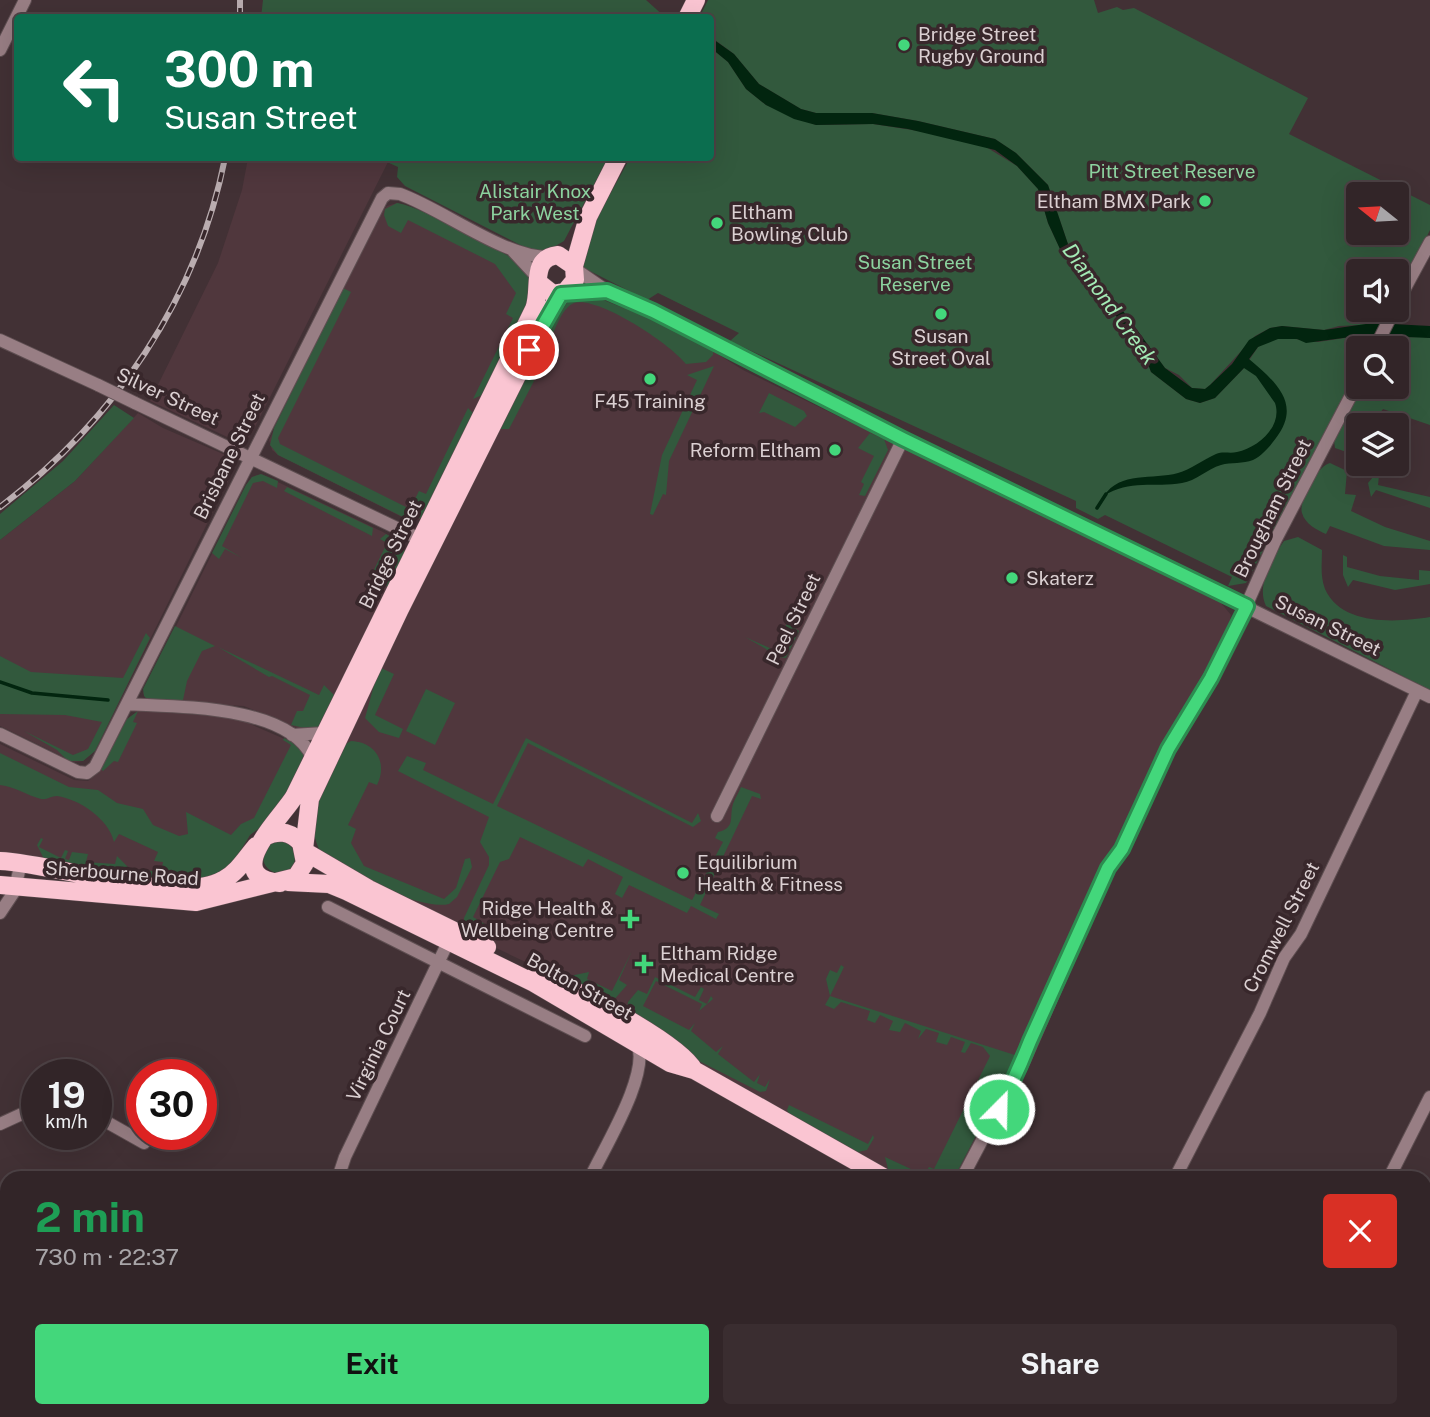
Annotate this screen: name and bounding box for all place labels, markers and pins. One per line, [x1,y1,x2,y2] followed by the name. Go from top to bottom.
[918,23,1045,67] place label: Bridge Street Rugby Ground
[896,37,912,53] marker: Bridge Street Rugby Ground
[1037,190,1191,212] place label: Eltham BMX Park
[1197,193,1213,209] marker: Eltham BMX Park
[731,201,848,245] place label: Eltham Bowling Club
[709,215,725,231] marker: Eltham Bowling Club
[933,306,949,322] marker: Susan Street Oval
[499,320,559,380] pin
[891,325,991,369] place label: Susan Street Oval
[642,371,658,387] marker: F45 Training
[594,390,706,412] place label: F45 Training
[690,439,821,461] place label: Reform Eltham
[827,442,843,458] marker: Reform Eltham
[1026,567,1094,589] place label: Skaterz
[1004,570,1020,586] marker: Skaterz
[697,851,843,895] place label: Equilibrium Health & Fitness
[675,865,691,881] marker: Equilibrium Health & Fitness
[461,897,614,941] place label: Ridge Health & Wellbeing Centre
[620,909,640,929] marker: Ridge Health & Wellbeing Centre
[660,942,795,986] place label: Eltham Ridge Medical Centre
[634,954,654,974] marker: Eltham Ridge Medical Centre

